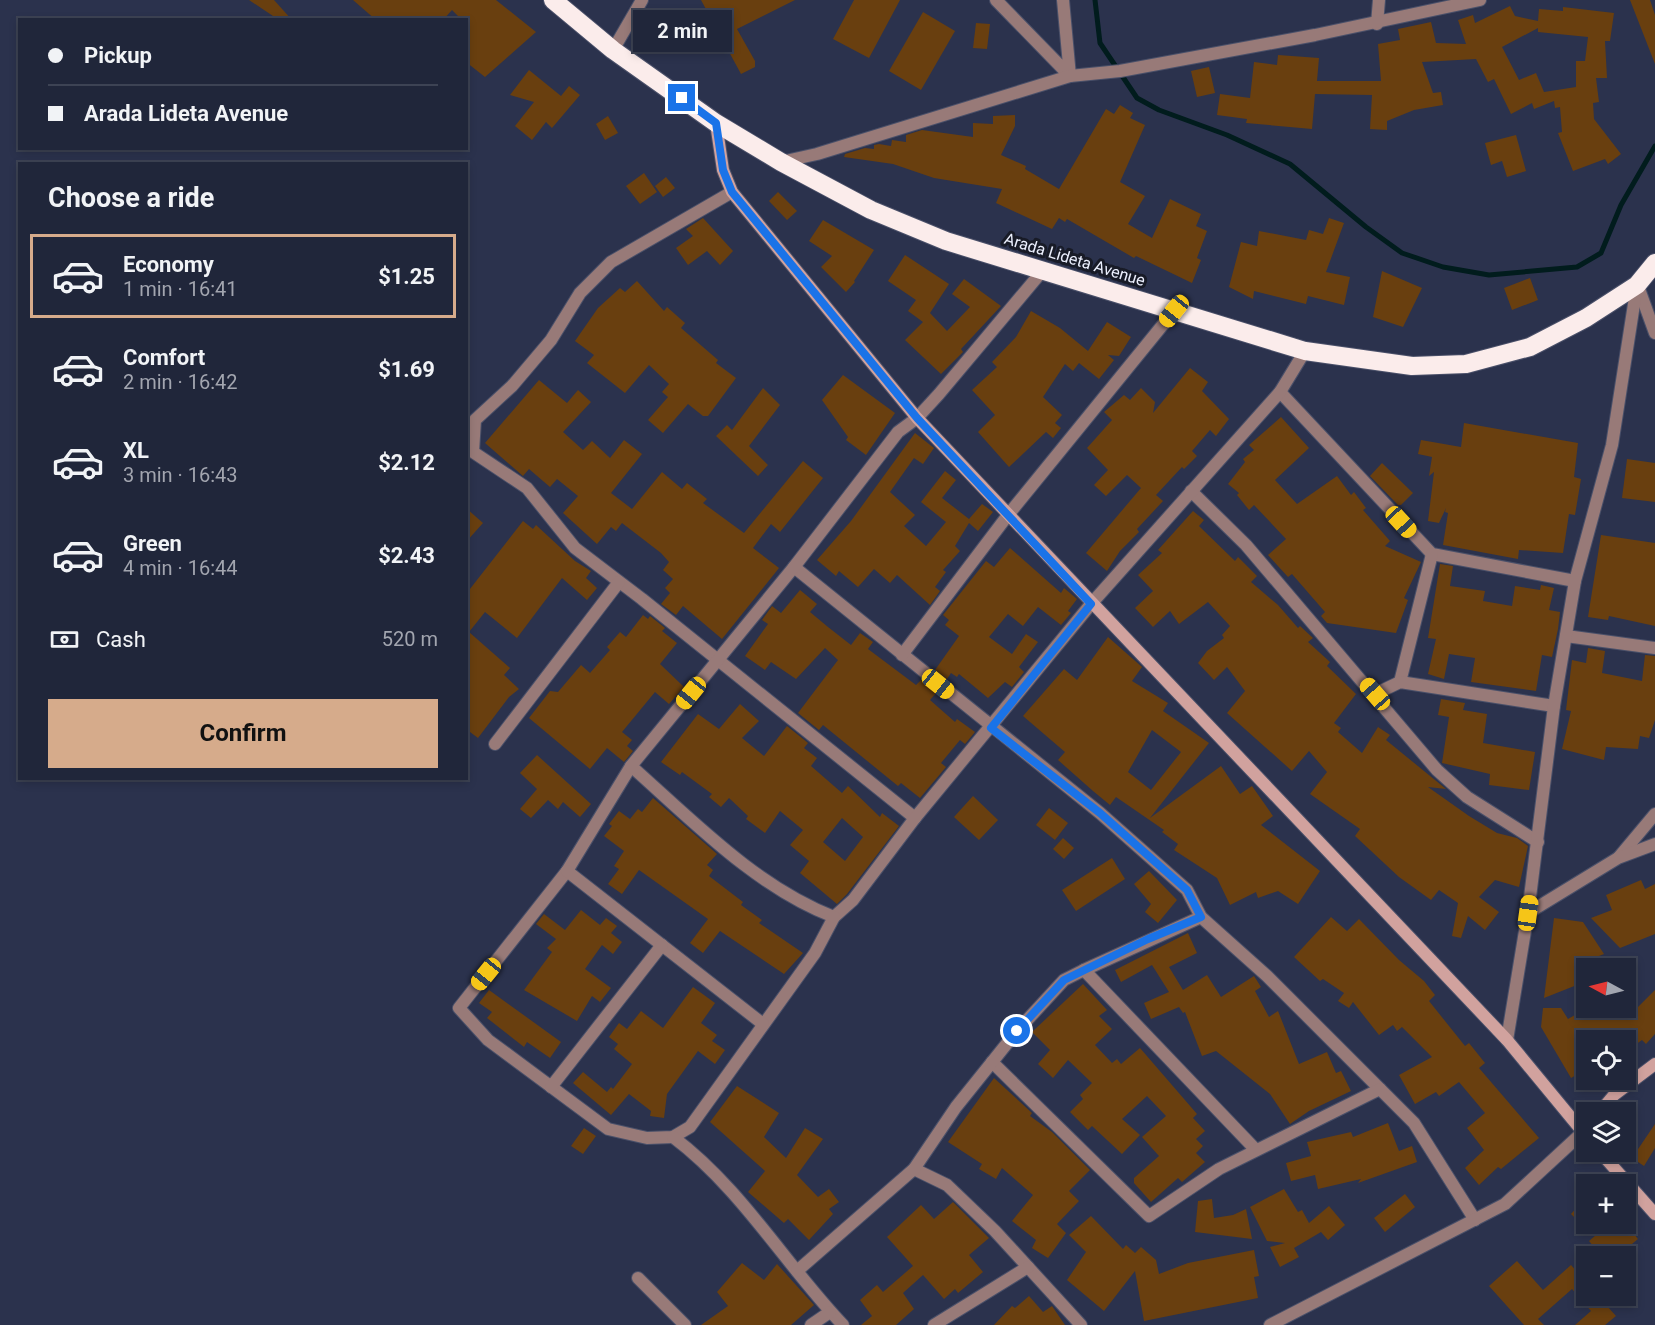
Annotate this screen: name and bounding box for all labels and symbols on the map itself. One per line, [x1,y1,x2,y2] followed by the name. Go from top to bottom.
[632,11,732,53] callout: 2 min
[668,84,695,111] route end
[1002,229,1148,290] street label: Arada Lideta Avenue
[1156,291,1192,331] car
[1382,503,1420,541] car
[918,666,958,702] car
[673,673,709,713] car
[1356,675,1394,713] car
[1517,894,1539,932] car
[468,954,504,994] car
[1576,958,1636,1018] north arrow
[1003,1017,1030,1044] route start

